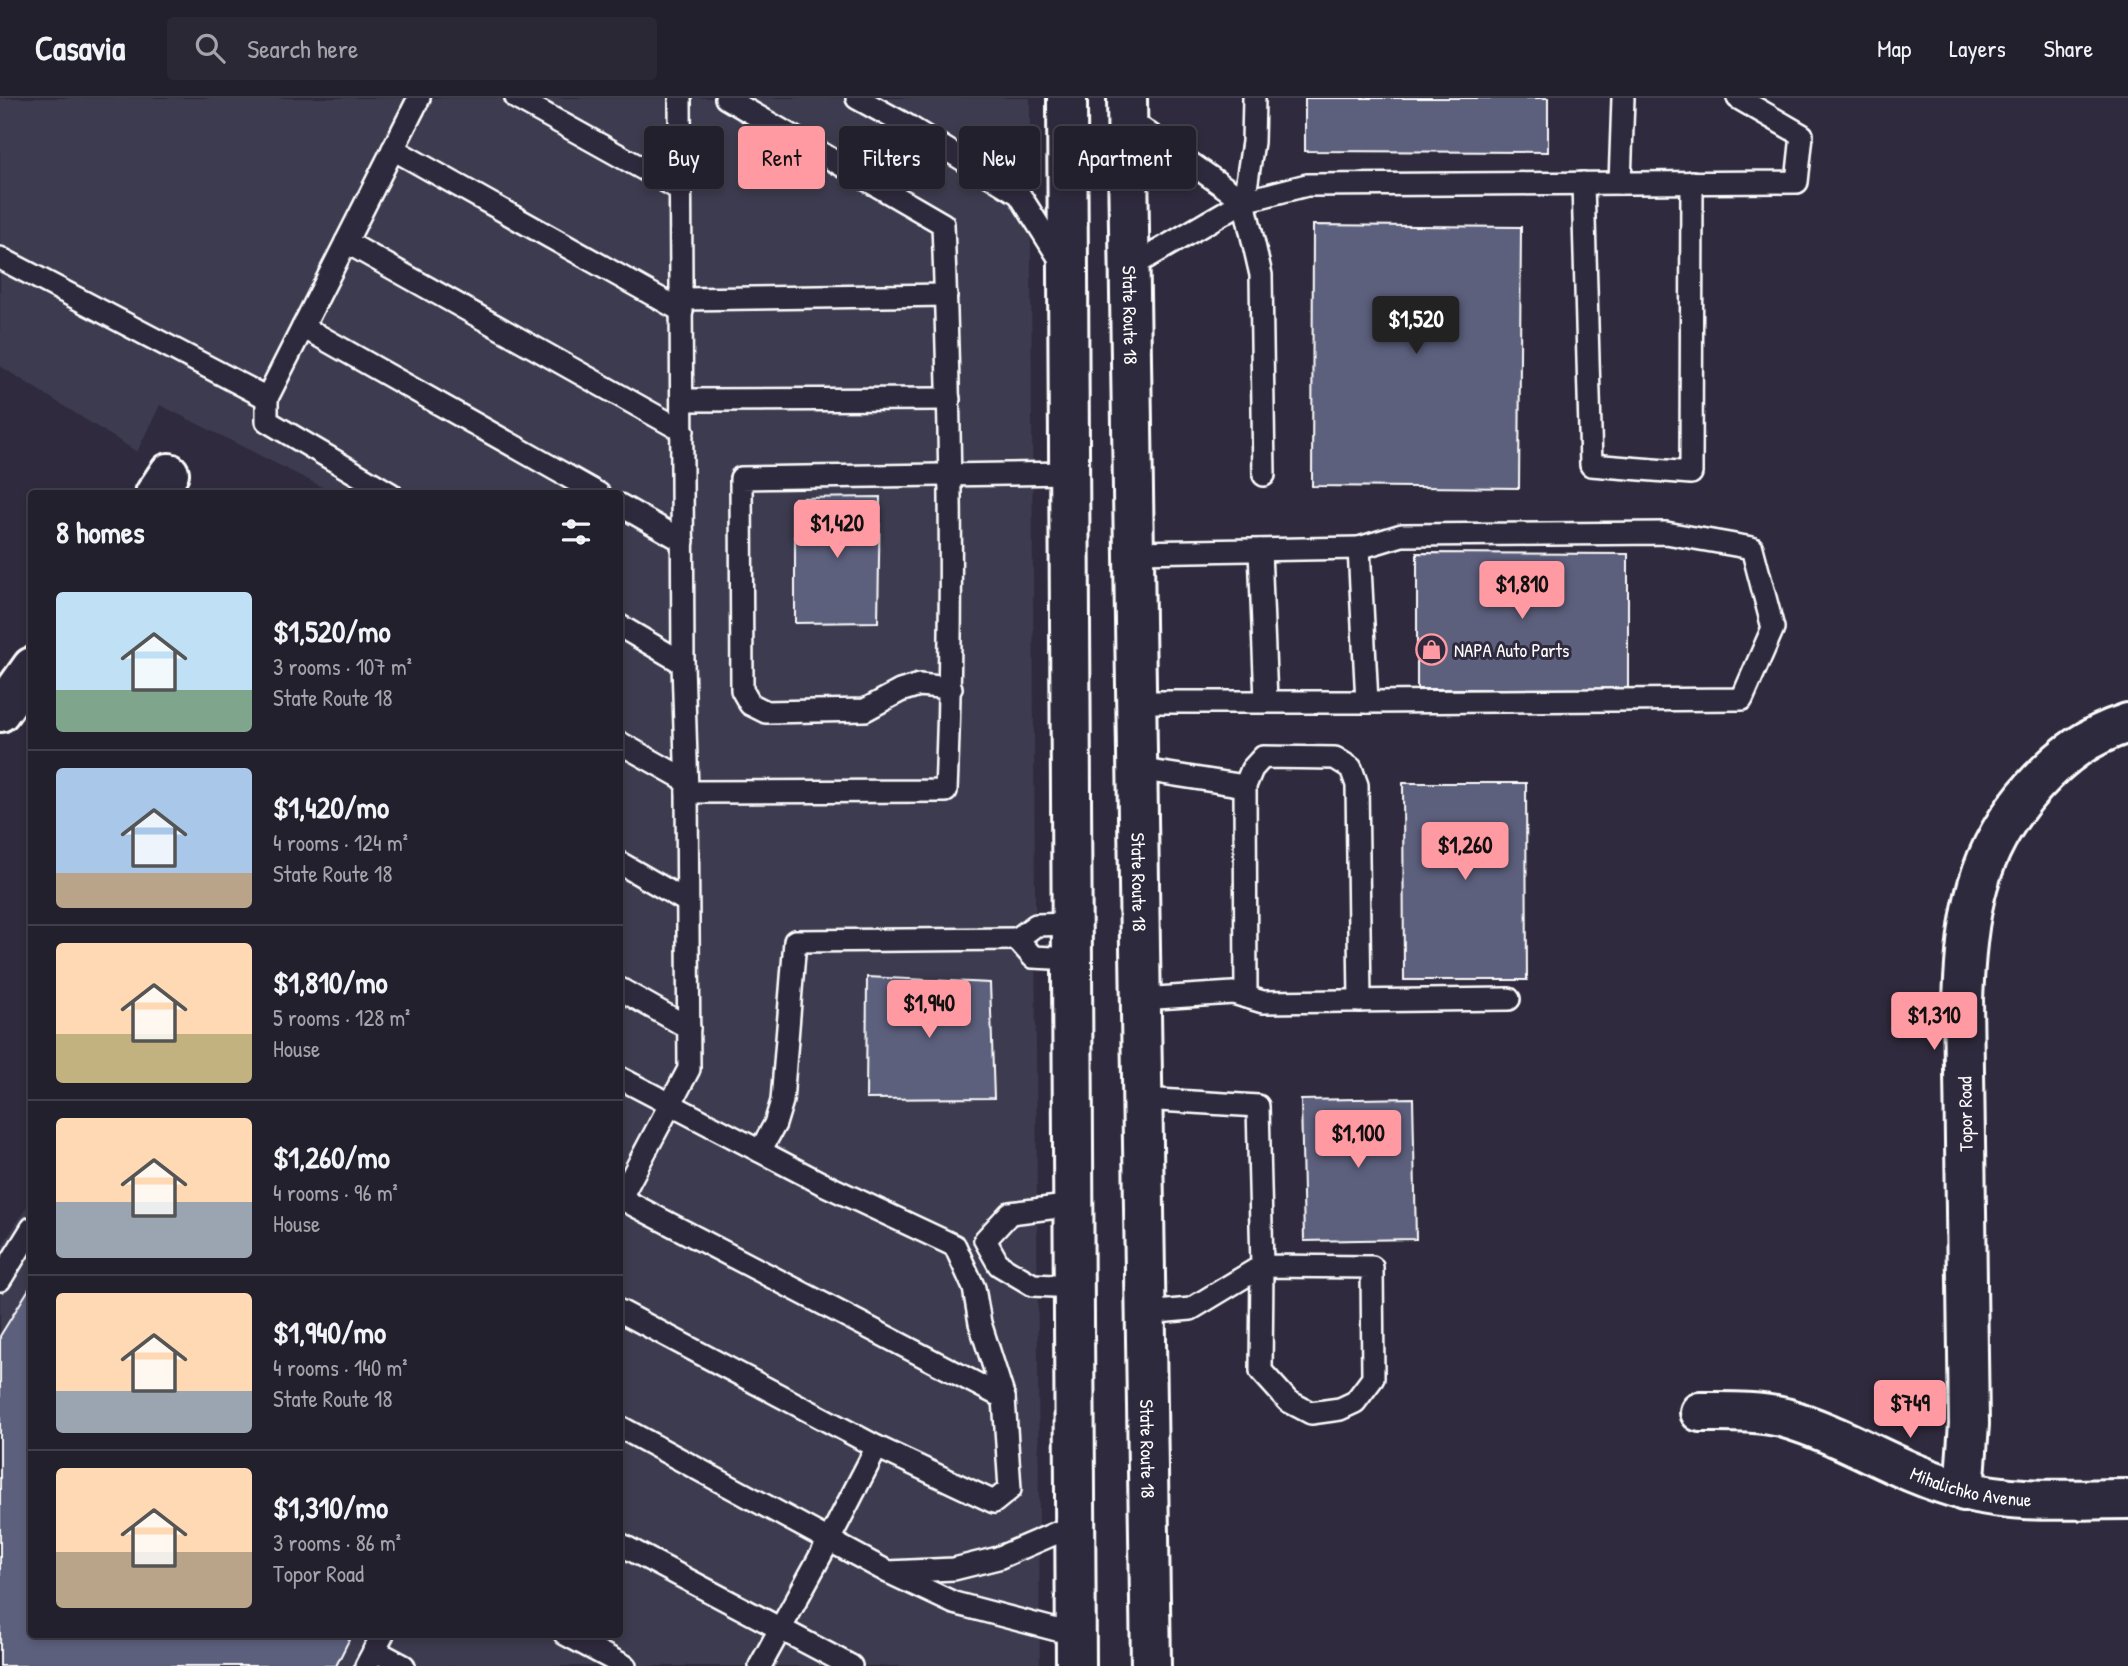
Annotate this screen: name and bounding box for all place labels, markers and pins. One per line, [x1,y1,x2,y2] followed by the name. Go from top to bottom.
[1359,296,1473,356] pin: $1,520
[780,500,894,560] pin: $1,420
[1465,561,1579,621] pin: $1,810
[1414,633,1448,667] shop icon: NAPA Auto Parts
[1454,637,1569,663] place label: NAPA Auto Parts
[1408,822,1522,882] pin: $1,260
[872,981,986,1040] pin: $1,940
[1877,992,1991,1052] pin: $1,310
[1301,1110,1415,1170] pin: $1,100
[1869,1380,1951,1440] pin: $749

